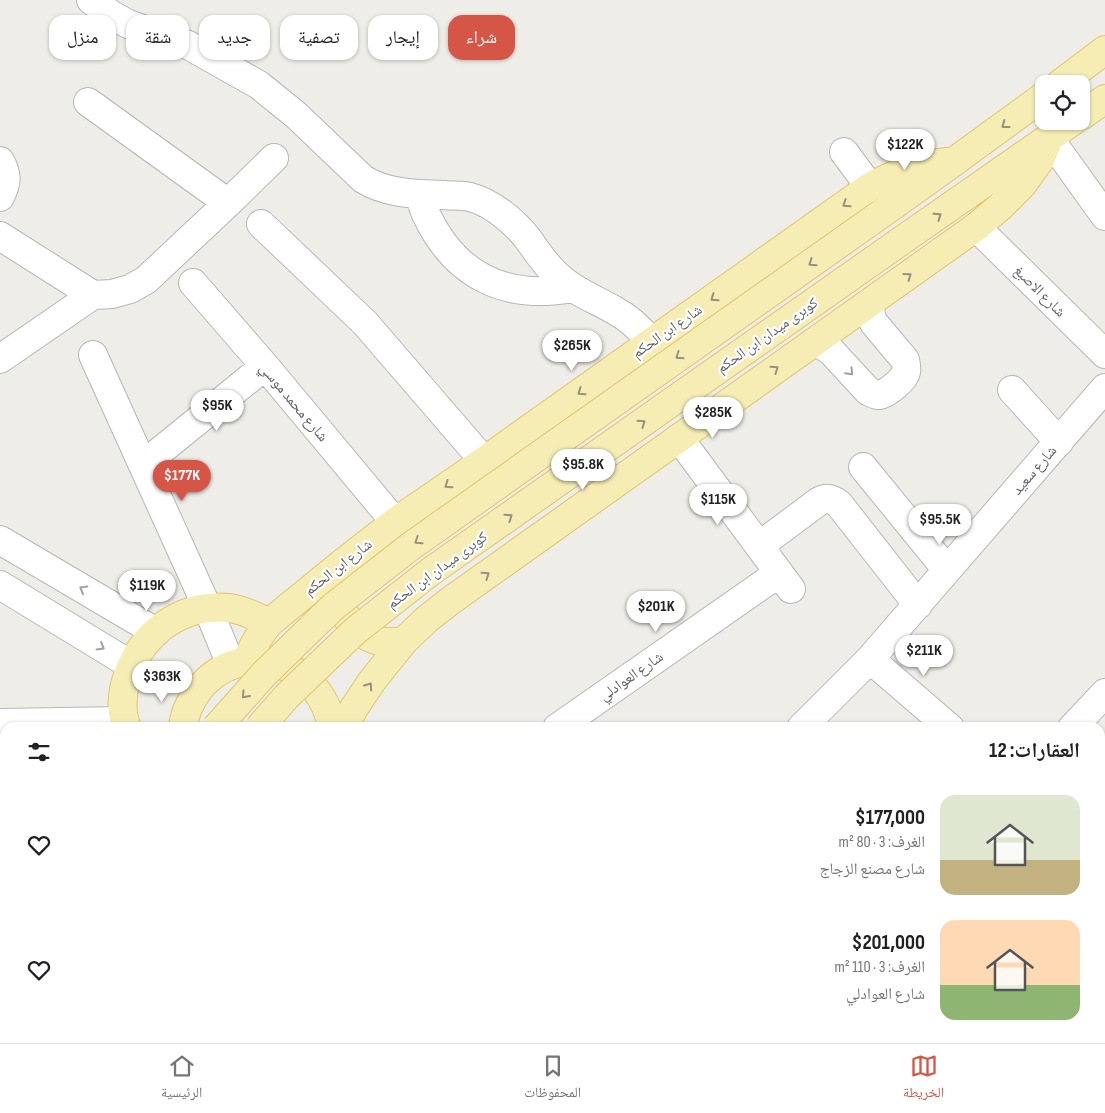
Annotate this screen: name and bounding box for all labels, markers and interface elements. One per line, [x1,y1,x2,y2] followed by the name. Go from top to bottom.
[49,15,116,60] chip: منزل
[126,15,189,60] chip: شقة
[199,15,270,60] chip: جديد
[280,15,358,60] chip: تصفية
[368,15,438,60] chip: إيجار
[448,15,515,60] chip: شراء
[1035,75,1090,130] map controls
[1035,75,1090,130] button: locate
[1002,119,1011,127] one-way arrow
[870,128,940,171] pin: $122K
[887,135,923,154] text: $122K
[842,198,852,207] one-way arrow
[932,213,942,222] one-way arrow
[808,257,818,266] one-way arrow
[1010,261,1070,321] street label: شارع الاصبغ
[902,273,912,282] one-way arrow
[710,292,719,301] one-way arrow
[713,293,822,377] street label: كوبرى ميدان ابن الحكم
[629,300,706,363] street label: شارع ابن الحكم
[537,330,607,372] pin: $265K
[553,336,591,355] text: $265K
[676,350,685,359] one-way arrow
[254,359,332,447] street label: شارع محمد موسي
[769,366,779,375] one-way arrow
[844,366,853,375] one-way arrow
[577,386,587,395] one-way arrow
[187,390,247,432] pin: $95K
[202,396,232,415] text: $95K
[678,396,748,439] pin: $285K
[694,403,732,422] text: $285K
[636,420,646,429] one-way arrow
[1008,442,1061,499] street label: شارع سعيد
[542,448,624,491] pin: $95.8K
[562,455,604,474] text: $95.8K
[147,460,217,502] pin: $177K
[164,466,200,485] text: $177K
[445,479,454,488] one-way arrow
[683,484,753,526] pin: $115K
[700,490,736,509] text: $115K
[899,504,981,546] pin: $95.5K
[919,510,961,529] text: $95.5K
[504,514,513,523] one-way arrow
[383,528,491,613] street label: كوبرى ميدان ابن الحكم
[300,535,376,600] street label: شارع ابن الحكم
[414,535,424,544] one-way arrow
[112,570,182,612] pin: $119K
[480,572,490,581] one-way arrow
[129,576,165,595] text: $119K
[80,586,89,596] one-way arrow
[621,590,691,633] pin: $201K
[637,597,675,616] text: $201K
[889,634,959,677] pin: $211K
[96,640,105,650] one-way arrow
[906,641,942,660] text: $211K
[595,647,668,707] street label: شارع العوادلي
[127,660,197,703] pin: $363K
[143,667,181,686] text: $363K
[363,682,372,692] one-way arrow
[241,690,250,699] one-way arrow
[25,738,53,766] icon: filters
[989,738,1080,763] text: العقارات: 12
[855,805,925,830] text: $177,000
[980,815,1040,875] icon: home
[25,831,53,859] icon: heart
[839,833,925,852] text: الغرف: 3 · 80 m²
[819,860,925,879] text: شارع مصنع الزجاج
[852,930,925,955] text: $201,000
[980,940,1040,1000] icon: home
[25,956,53,984] icon: heart
[834,958,925,977] text: الغرف: 3 · 110 m²
[846,985,925,1004] text: شارع العوادلي
[161,1052,202,1106] tab: الرئيسية
[524,1052,581,1106] tab: المحفوظات
[903,1052,944,1106] tab: الخريطة

